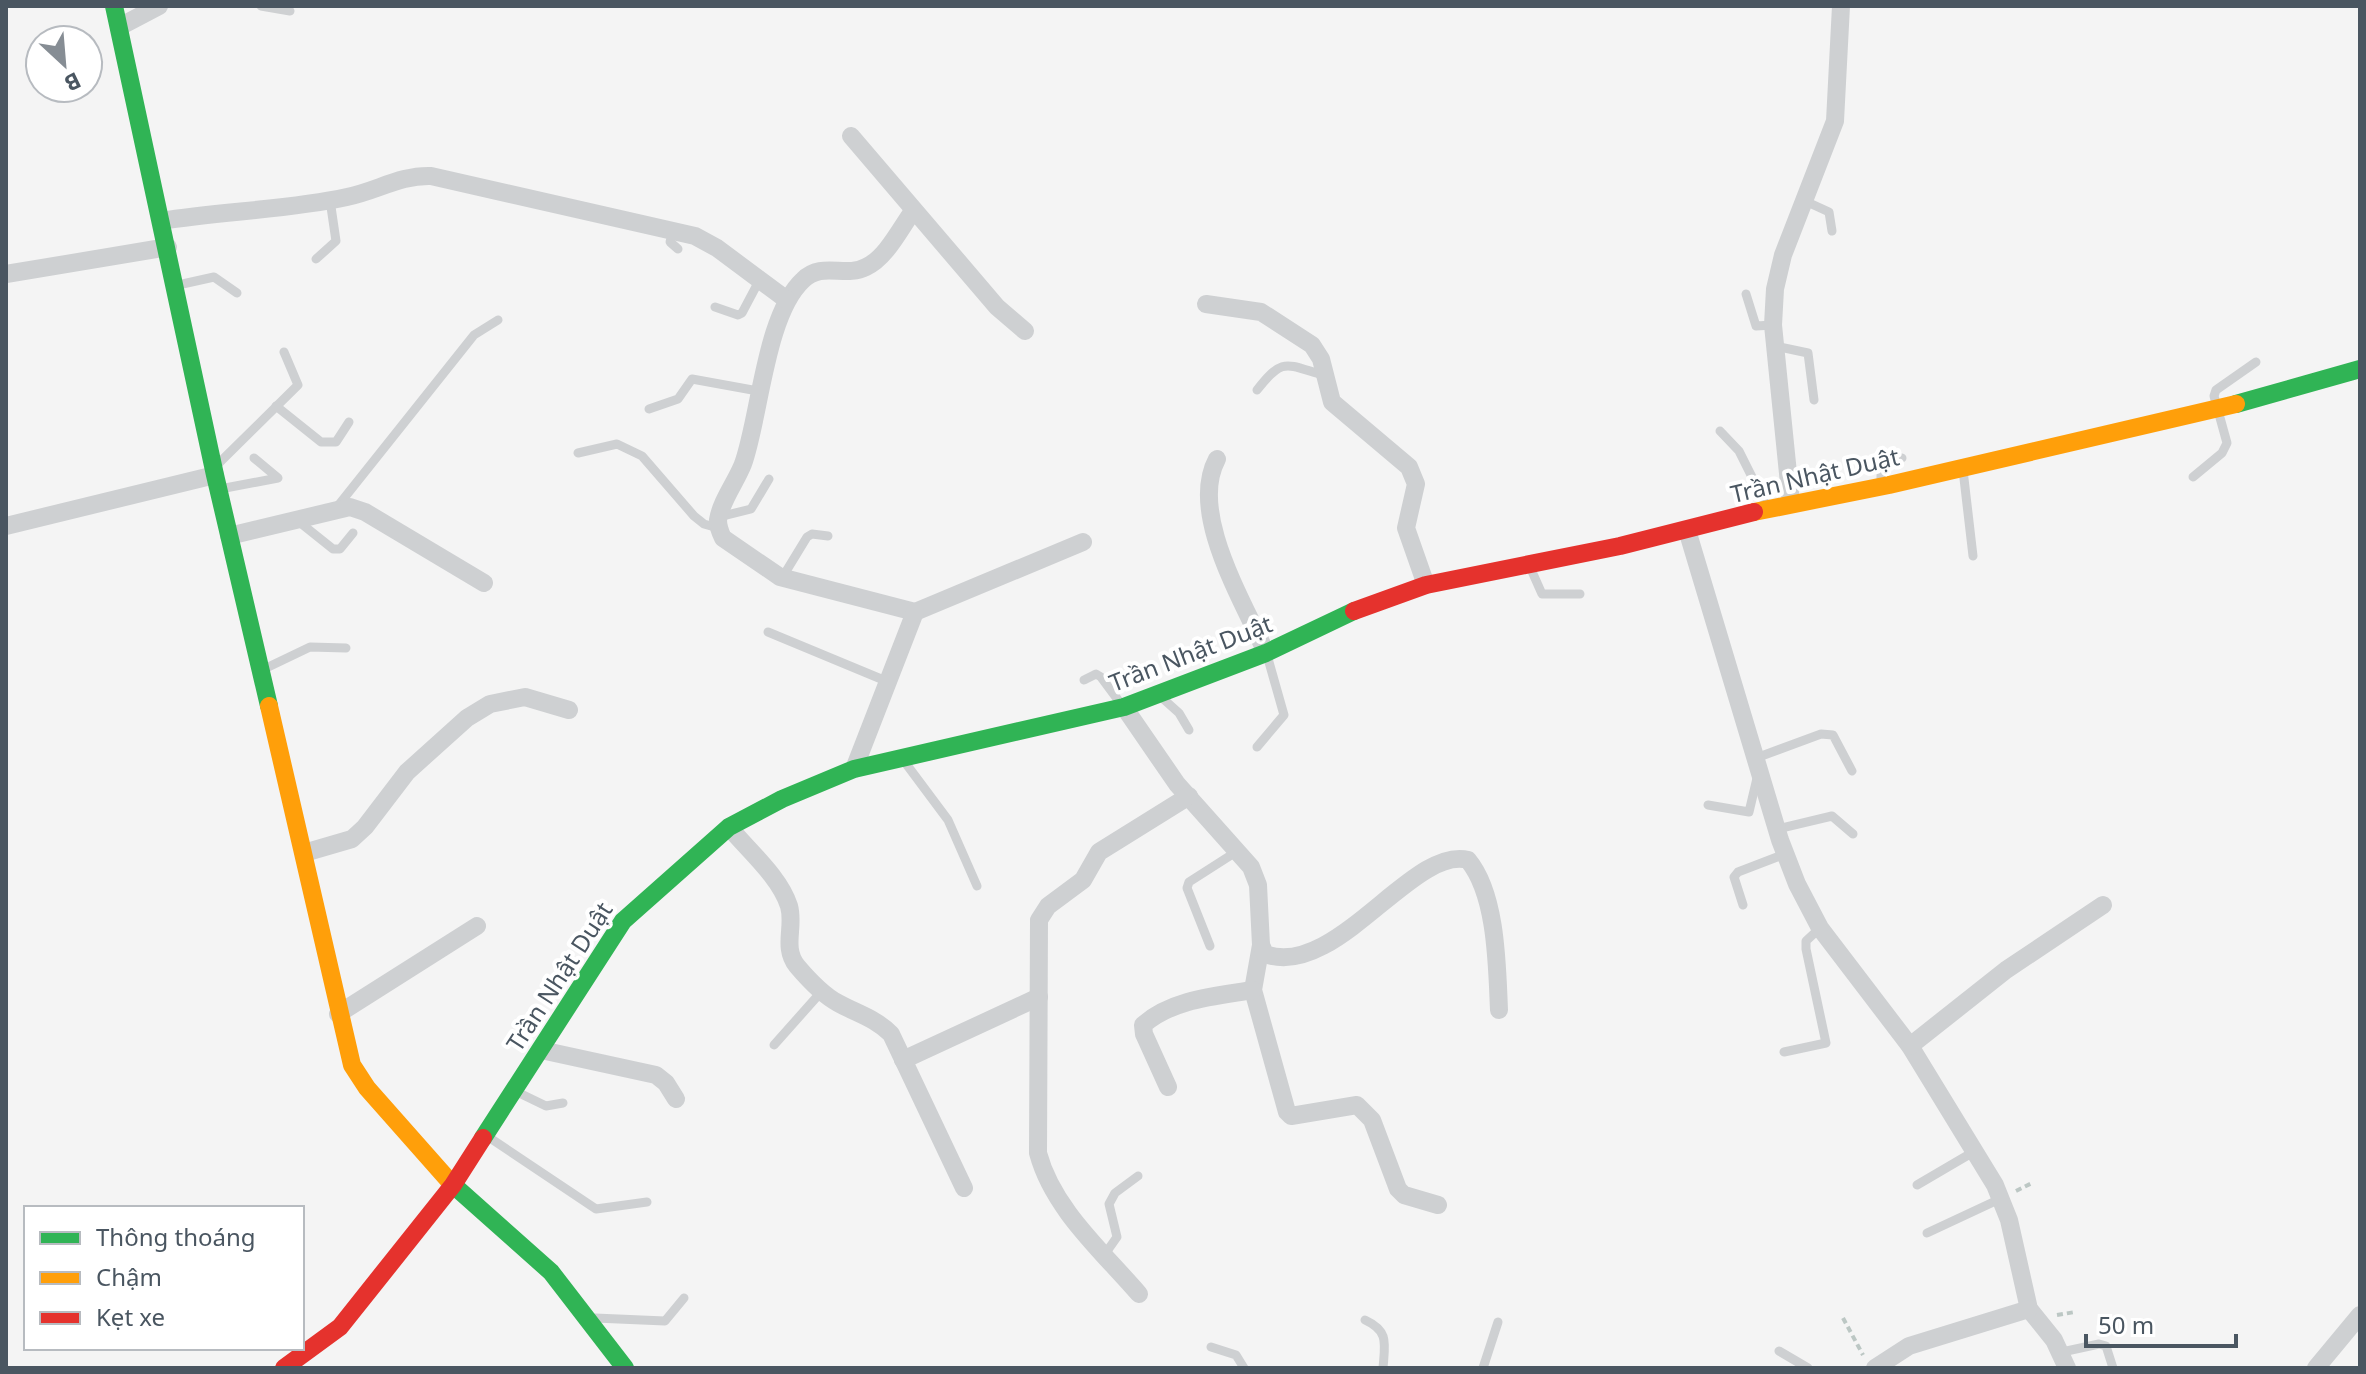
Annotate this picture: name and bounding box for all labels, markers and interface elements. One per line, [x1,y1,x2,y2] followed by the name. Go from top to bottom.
[24,24,104,104] north arrow
[60,66,86,100] text: B
[1727,439,1903,510] street label: Trần Nhật Duật
[1104,606,1277,699] street label: Trần Nhật Duật
[498,895,620,1057] street label: Trần Nhật Duật
[24,1206,304,1350] legend
[96,1220,256,1253] text: Thông thoáng
[96,1260,162,1293] text: Chậm
[2086,1298,2236,1348] scale bar
[96,1300,165,1333] text: Kẹt xe
[2098,1308,2154,1341] text: 50 m

